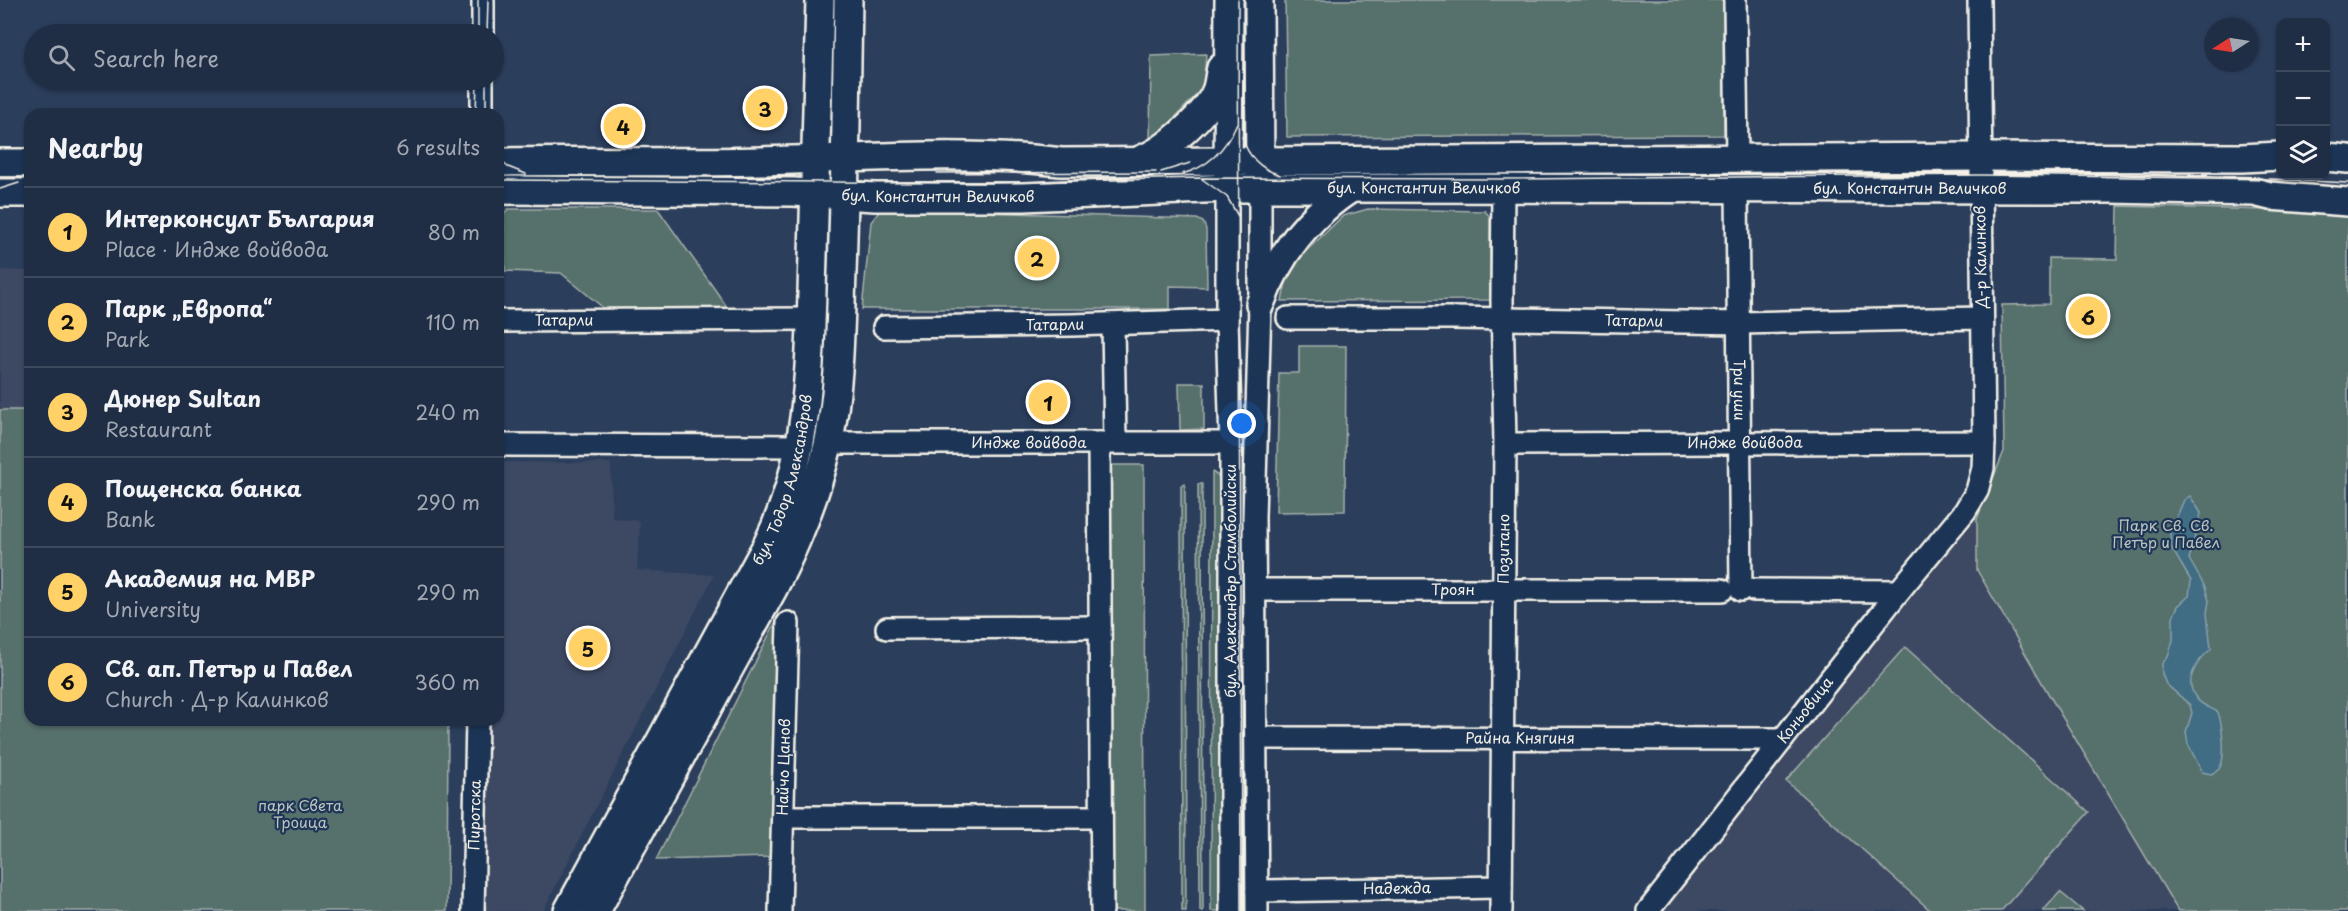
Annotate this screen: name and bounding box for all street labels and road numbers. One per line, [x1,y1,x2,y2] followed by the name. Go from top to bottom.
[1327,175,1521,198] street label: бул. Константин Величков
[1813,176,2007,199] street label: бул. Константин Величков
[841,182,1035,207] street label: бул. Константин Величков
[1967,205,1992,309] street label: Д-р Калинков
[535,307,593,331] street label: Татарли
[1604,308,1664,332] street label: Татарли
[1026,312,1085,335] street label: Татарли
[1729,359,1752,421] street label: Три уши
[745,393,817,569] street label: бул. Тодор Александров
[971,430,1087,453] street label: Индже войвода
[1687,430,1803,453] street label: Индже войвода
[1218,464,1241,698] street label: бул. Александър Стамболийски
[1491,514,1514,584] street label: Позитано
[1431,577,1475,600] street label: Троян
[1771,671,1838,748] street label: Коньовица
[770,718,795,816] street label: Найчо Цанов
[1465,725,1575,749] street label: Райна Княгиня
[461,779,486,851] street label: Пиротска
[1363,875,1432,899] street label: Надежда

